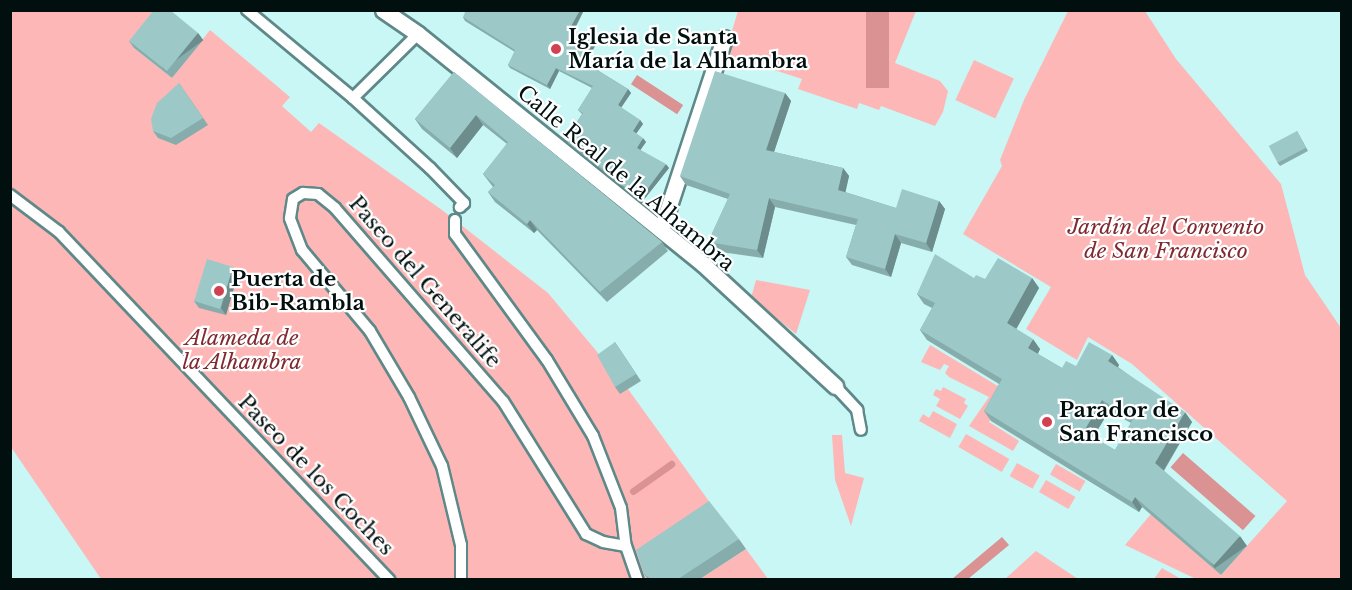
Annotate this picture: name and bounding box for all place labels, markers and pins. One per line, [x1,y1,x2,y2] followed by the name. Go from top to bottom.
[568,24,809,74] place label: Iglesia de Santa María de la Alhambra
[549,42,563,56] marker: Iglesia de Santa María de la Alhambra
[231,266,365,316] place label: Puerta de Bib-Rambla
[212,284,226,298] marker: Puerta de Bib-Rambla
[1059,397,1213,447] place label: Parador de San Francisco
[1040,415,1054,429] marker: Parador de San Francisco

